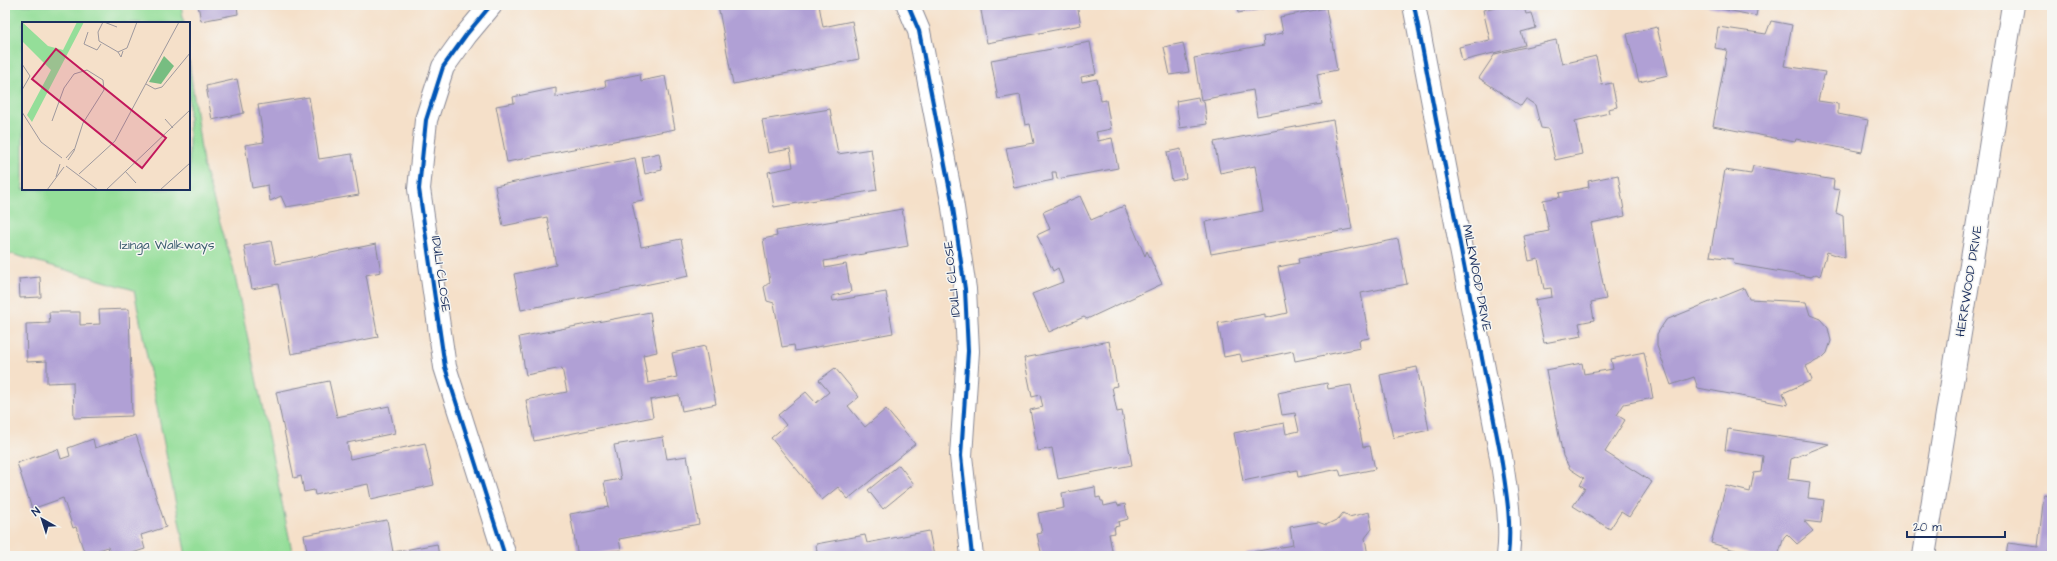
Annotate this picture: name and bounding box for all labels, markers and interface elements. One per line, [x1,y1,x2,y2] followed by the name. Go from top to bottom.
[22,22,190,190] inset map
[1458,223,1496,333] street label: MILKWOOD DRIVE
[1951,224,1987,338] street label: HERRWOOD DRIVE
[427,235,455,314] street label: IDULI CLOSE
[119,236,215,255] park label: Izinga Walkways
[939,240,965,318] street label: IDULI CLOSE
[22,499,62,539] north arrow
[29,504,43,520] text: N
[1907,513,2005,539] scale bar
[1913,519,1942,536] text: 20 m

